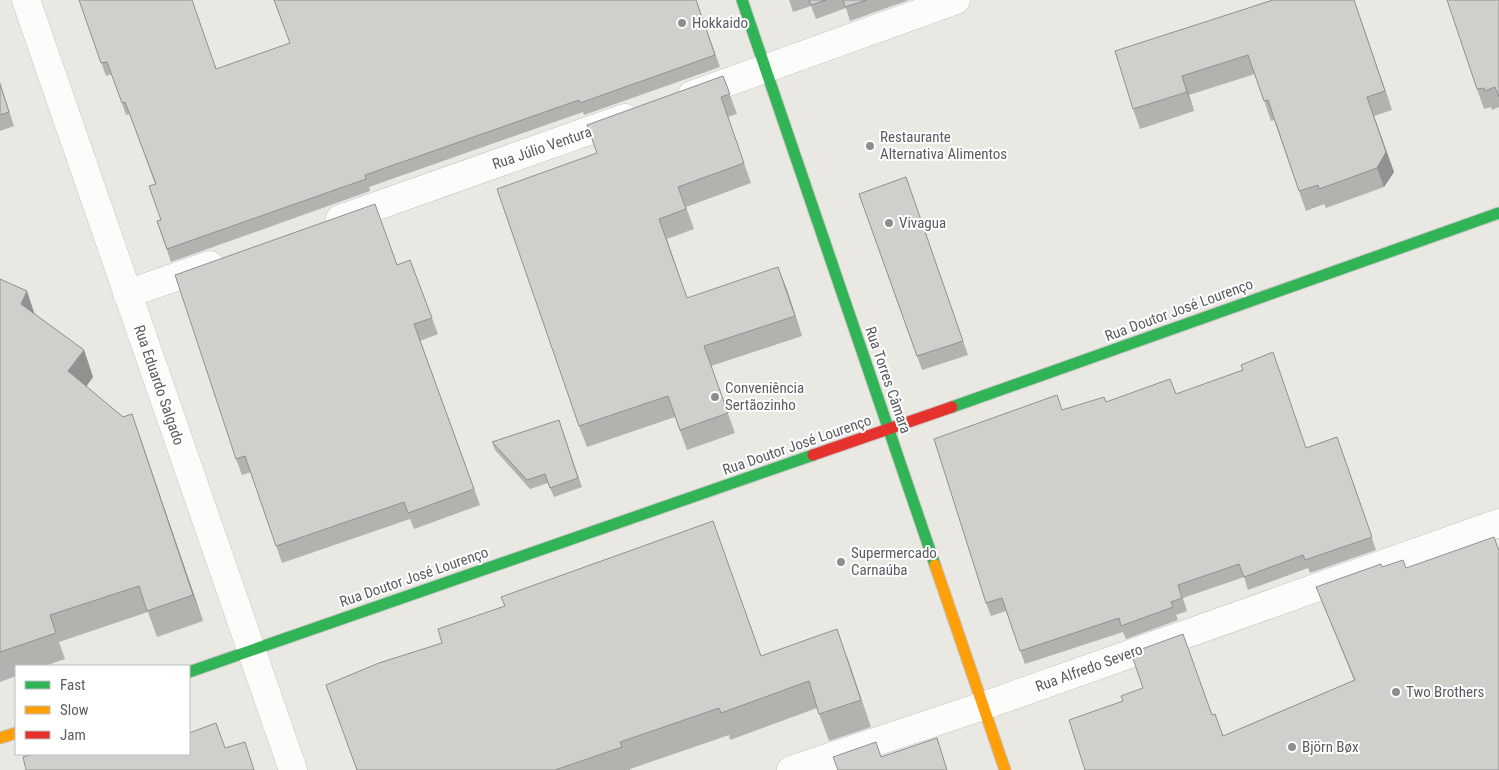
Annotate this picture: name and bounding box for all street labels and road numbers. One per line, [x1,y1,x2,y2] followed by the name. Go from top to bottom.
[490,123,594,173] street label: Rua Júlio Ventura
[1103,275,1255,345] street label: Rua Doutor José Lourenço
[130,323,188,447] street label: Rua Eduardo Salgado
[861,324,915,436] street label: Rua Torres Câmara
[720,411,874,479] street label: Rua Doutor José Lourenço
[337,543,491,611] street label: Rua Doutor José Lourenço
[1033,640,1145,696] street label: Rua Alfredo Severo

